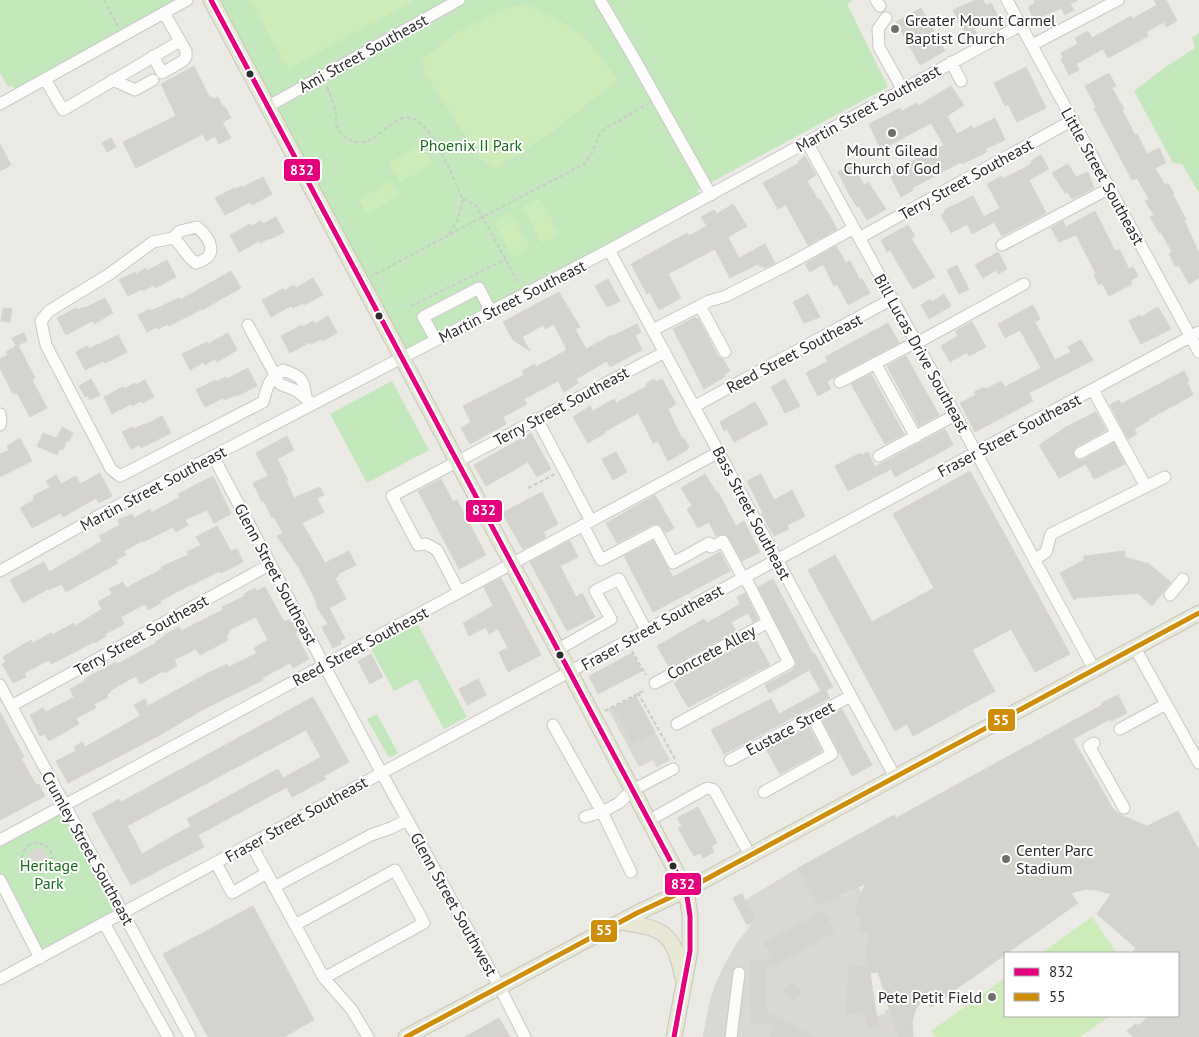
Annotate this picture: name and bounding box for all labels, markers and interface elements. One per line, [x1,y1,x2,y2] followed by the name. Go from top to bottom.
[295,9,431,97] street label: Ami Street Southeast
[905,10,1056,48] place label: Greater Mount Carmel Baptist Church
[889,23,901,35] marker: Greater Mount Carmel Baptist Church
[792,60,944,156] street label: Martin Street Southeast
[245,69,255,79] unlabelled marker
[1057,104,1149,249] street label: Little Street Southeast
[886,127,898,139] marker: Mount Gilead Church of God
[895,134,1037,224] street label: Terry Street Southeast
[420,135,523,155] park label: Phoenix II Park
[844,140,940,178] place label: Mount Gilead Church of God
[283,158,321,182] line badge: 832
[290,161,314,179] text: 832
[435,255,589,347] street label: Martin Street Southeast
[870,270,974,436] street label: Bill Lucas Drive Southeast
[723,308,866,397] street label: Reed Street Southeast
[374,311,384,321] unlabelled marker
[490,362,633,450] street label: Terry Street Southeast
[934,388,1085,481] street label: Fraser Street Southeast
[77,441,230,535] street label: Martin Street Southeast
[708,443,796,584] street label: Bass Street Southeast
[465,499,503,523] line badge: 832
[230,500,322,649] street label: Glenn Street Southeast
[472,501,496,519] text: 832
[577,579,727,674] street label: Fraser Street Southeast
[70,590,212,680] street label: Terry Street Southeast
[289,601,432,690] street label: Reed Street Southeast
[663,620,759,684] street label: Concrete Alley
[555,650,565,660] unlabelled marker
[742,696,838,760] street label: Eustace Street
[987,708,1016,732] line badge: 55
[993,711,1009,729] text: 55
[37,768,139,929] street label: Crumley Street Southeast
[221,771,371,866] street label: Fraser Street Southeast
[406,829,502,980] street label: Glenn Street Southwest
[1016,840,1094,878] place label: Center Parc Stadium
[1000,853,1012,865] marker: Center Parc Stadium
[20,855,78,893] park label: Heritage Park
[668,861,678,871] unlabelled marker
[664,872,702,896] line badge: 832
[671,875,695,893] text: 832
[590,919,618,943] line badge: 55
[596,921,612,939] text: 55
[1004,952,1179,1017] legend
[1049,962,1074,981] text: 832
[878,987,982,1007] place label: Pete Petit Field
[1049,987,1065,1006] text: 55
[986,991,998,1003] marker: Pete Petit Field

